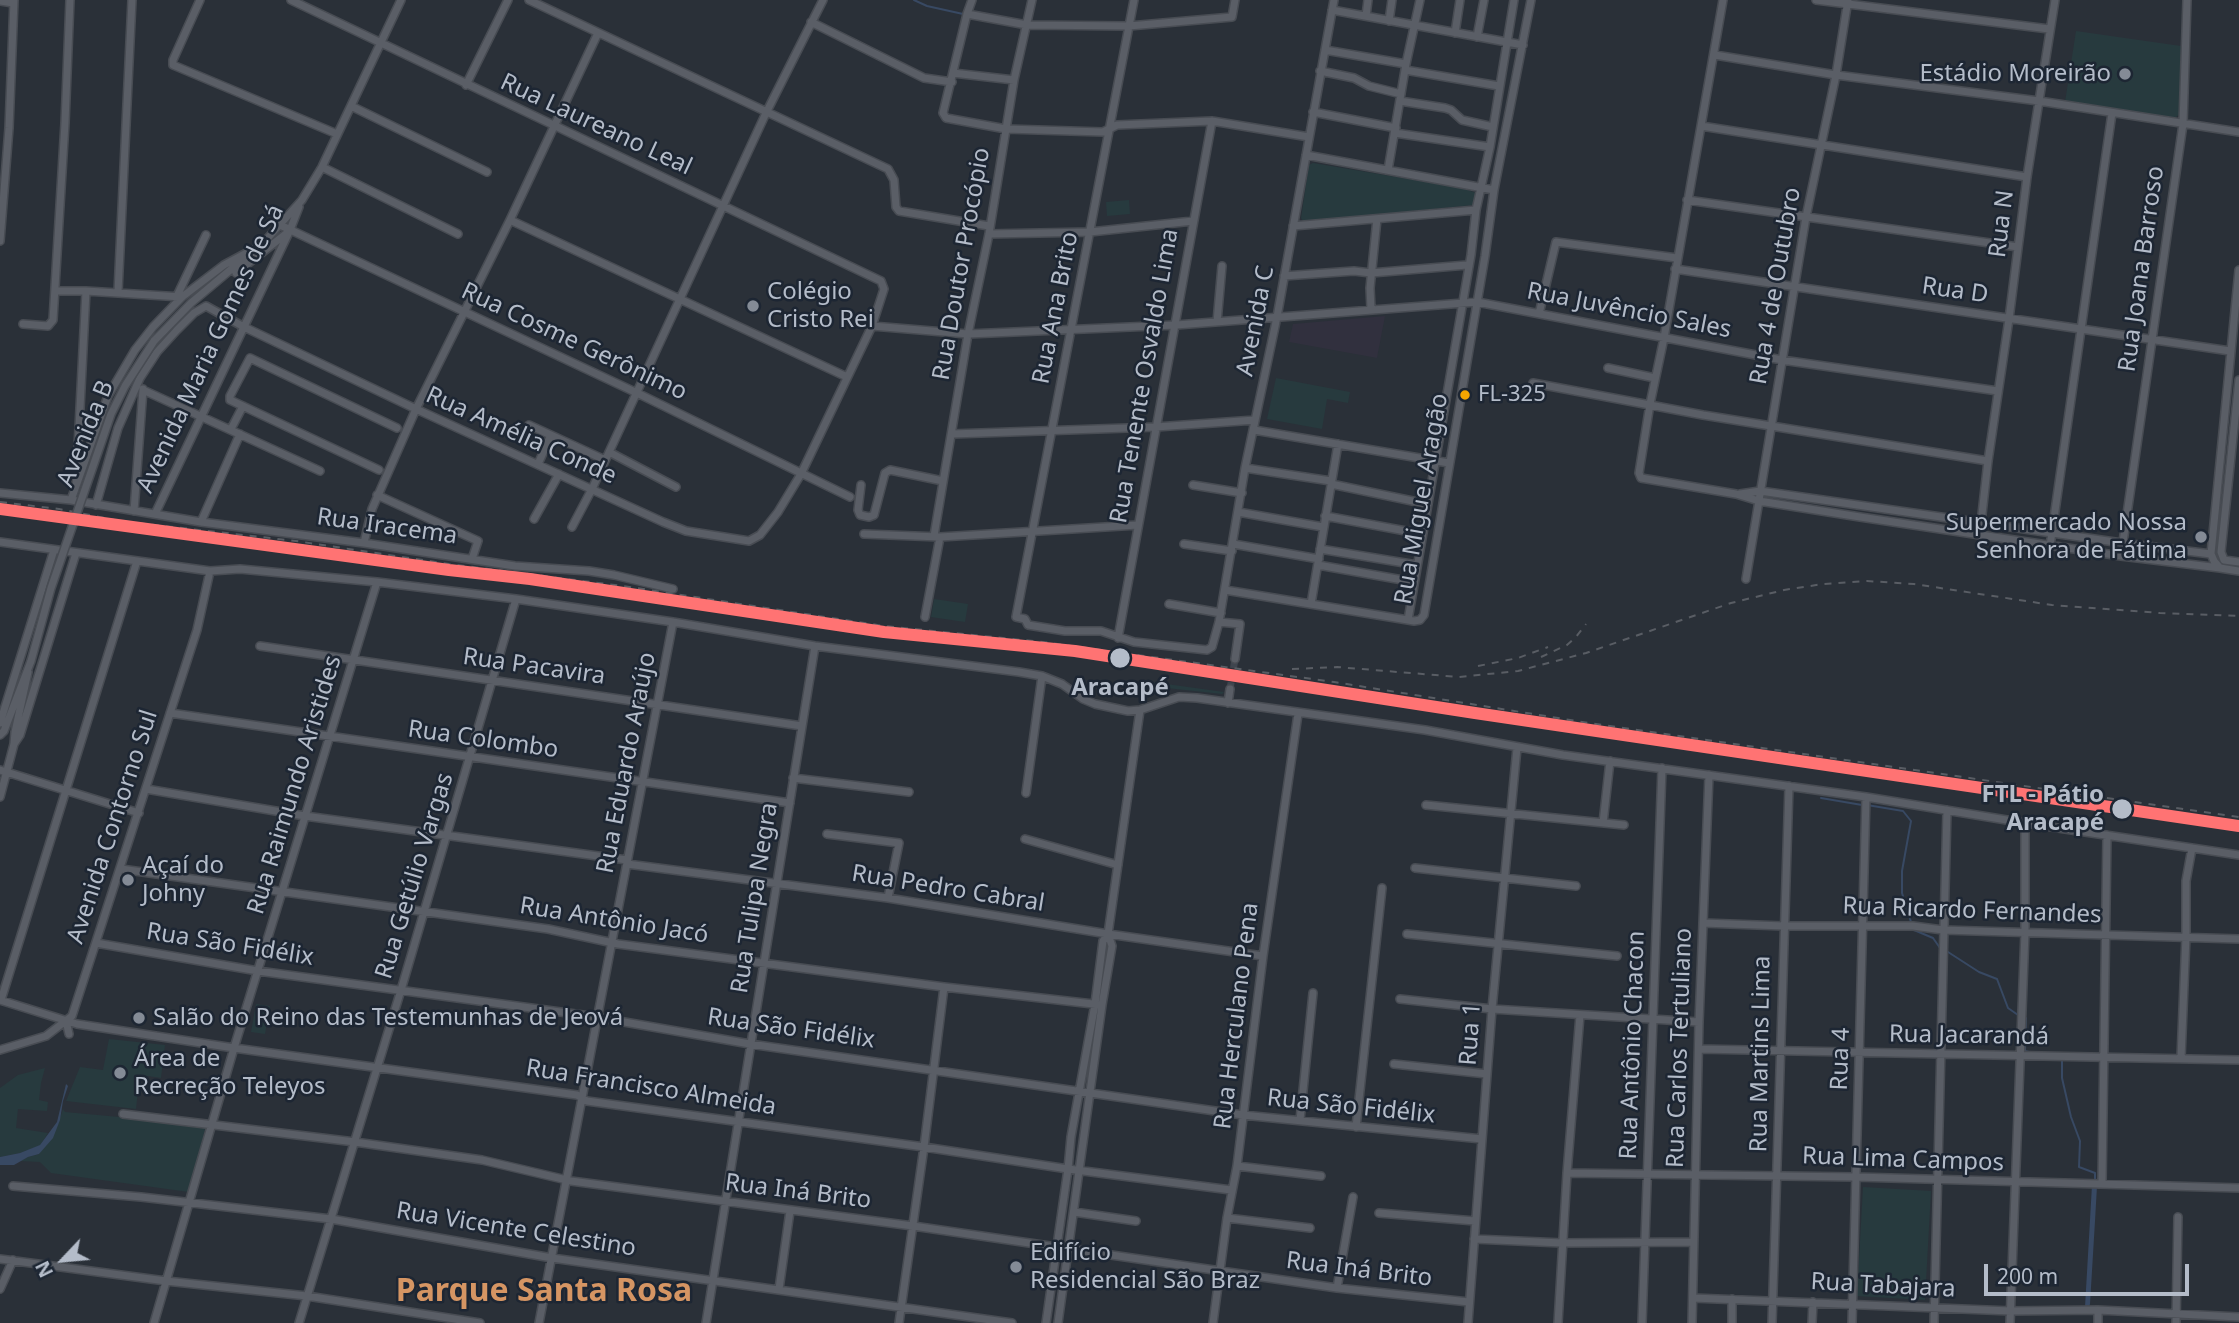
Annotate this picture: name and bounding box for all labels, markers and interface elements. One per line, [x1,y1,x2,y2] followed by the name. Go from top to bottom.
[1919,60,2111,88] place label: Estádio Moreirão
[2117,66,2133,82] marker: Estádio Moreirão
[496,68,696,182] street label: Rua Laureano Leal
[927,145,997,383] street label: Rua Doutor Procópio
[2113,164,2171,374] street label: Rua Joana Barroso
[1744,185,1808,387] street label: Rua 4 de Outubro
[1984,189,2020,259] street label: Rua N
[131,200,291,498] street label: Avenida Maria Gomes de Sá
[1105,226,1185,526] street label: Rua Tenente Osvaldo Lima
[1027,230,1085,386] street label: Rua Ana Brito
[1231,263,1281,379] street label: Avenida C
[1920,272,1990,310] street label: Rua D
[457,277,691,407] street label: Rua Cosme Gerônimo
[1524,277,1734,345] street label: Rua Juvêncio Sales
[767,278,874,334] place label: Colégio Cristo Rei
[745,298,761,314] marker: Colégio Cristo Rei
[52,377,120,491] street label: Avenida B
[421,381,621,491] street label: Rua Amélia Conde
[1478,382,1546,408] place label: FL-325
[1458,388,1472,402] marker: FL-325
[1389,391,1455,607] street label: Rua Miguel Aragão
[315,503,459,551] street label: Rua Iracema
[1946,509,2187,565] place label: Supermercado Nossa Senhora de Fátima
[2193,529,2209,545] marker: Supermercado Nossa Senhora de Fátima
[461,643,607,691] street label: Rua Pacavira
[1108,646,1132,670] marker: Aracapé
[591,650,663,876] street label: Rua Eduardo Araújo
[242,652,348,918] street label: Rua Raimundo Aristides
[1071,674,1169,702] place label: Aracapé
[62,707,164,947] street label: Avenida Contorno Sul
[406,715,560,765] street label: Rua Colombo
[370,770,460,982] street label: Rua Getúlio Vargas
[1982,781,2104,837] place label: FTL - Pátio Aracapé
[2110,797,2134,821] marker: FTL - Pátio Aracapé
[726,801,784,995] street label: Rua Tulipa Negra
[142,852,224,908] place label: Açaí do Johny
[849,860,1047,918] street label: Rua Pedro Cabral
[120,872,136,888] marker: Açaí do Johny
[518,892,710,950] street label: Rua Antônio Jacó
[1842,892,2102,930] street label: Rua Ricardo Fernandes
[1209,901,1265,1131] street label: Rua Herculano Pena
[144,918,316,972] street label: Rua São Fidélix
[1661,927,1699,1169] street label: Rua Carlos Tertuliano
[1615,930,1651,1160] street label: Rua Antônio Chacon
[1745,955,1777,1153] street label: Rua Martins Lima
[1454,1001,1488,1067] street label: Rua 1
[705,1003,877,1055] street label: Rua São Fidélix
[153,1004,623,1032] place label: Salão do Reino das Testemunhas de Jeová
[131,1010,147,1026] marker: Salão do Reino das Testemunhas de Jeová
[1889,1020,2049,1052] street label: Rua Jacarandá
[1826,1027,1856,1091] street label: Rua 4
[134,1045,325,1101] place label: Área de Recreção Teleyos
[524,1054,778,1122] street label: Rua Francisco Almeida
[112,1065,128,1081] marker: Área de Recreção Teleyos
[1266,1084,1436,1130] street label: Rua São Fidélix
[1801,1142,2005,1178] street label: Rua Lima Campos
[723,1169,873,1215] street label: Rua Iná Brito
[394,1197,638,1263] street label: Rua Vicente Celestino
[28,1225,98,1295] north arrow
[1030,1239,1260,1295] place label: Edifício Residencial São Braz
[1284,1247,1434,1293] street label: Rua Iná Brito
[1987,1250,2192,1294] scale bar
[29,1257,59,1282] text: N
[1008,1259,1024,1275] marker: Edifício Residencial São Braz
[1997,1262,2058,1290] text: 200 m
[1810,1268,1956,1304] street label: Rua Tabajara
[396,1273,692,1311] district label: Parque Santa Rosa

